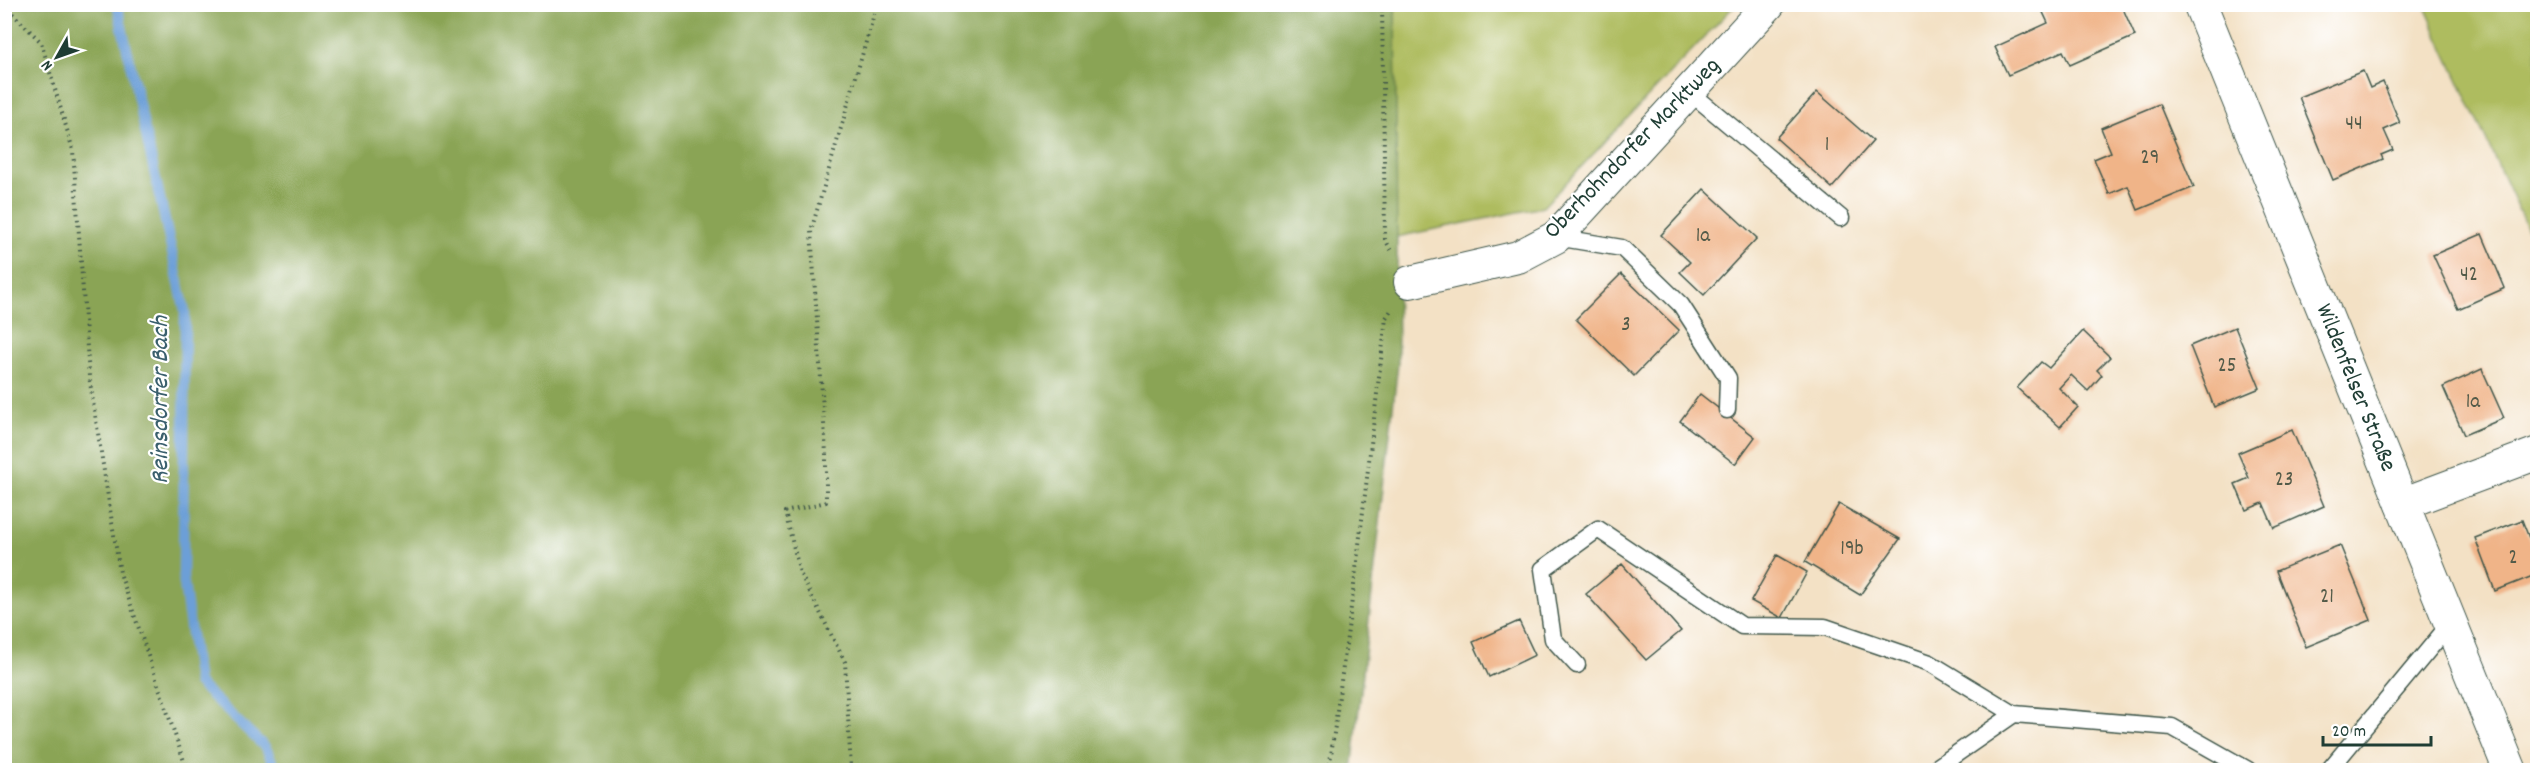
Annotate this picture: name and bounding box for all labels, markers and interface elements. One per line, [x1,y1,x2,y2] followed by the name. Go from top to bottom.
[27,27,87,87] north arrow
[1537,50,1729,248] street label: Oberhohndorfer Marktweg
[36,55,59,75] text: N
[2345,110,2363,140] house number: 44
[1825,131,1829,161] house number: 1
[2141,144,2159,174] house number: 29
[1696,222,1711,252] house number: 1a
[2460,261,2478,291] house number: 42
[2306,299,2404,477] street label: Wildenfelser Straße
[1621,311,1631,341] house number: 3
[143,315,180,484] water label: Reinsdorfer Bach
[2218,352,2236,382] house number: 25
[2466,388,2481,418] house number: 1a
[2275,466,2293,496] house number: 23
[1840,535,1864,565] house number: 19b
[2508,544,2518,574] house number: 2
[2320,583,2334,613] house number: 21
[2323,709,2431,747] scale bar
[2332,720,2366,745] text: 20 m

